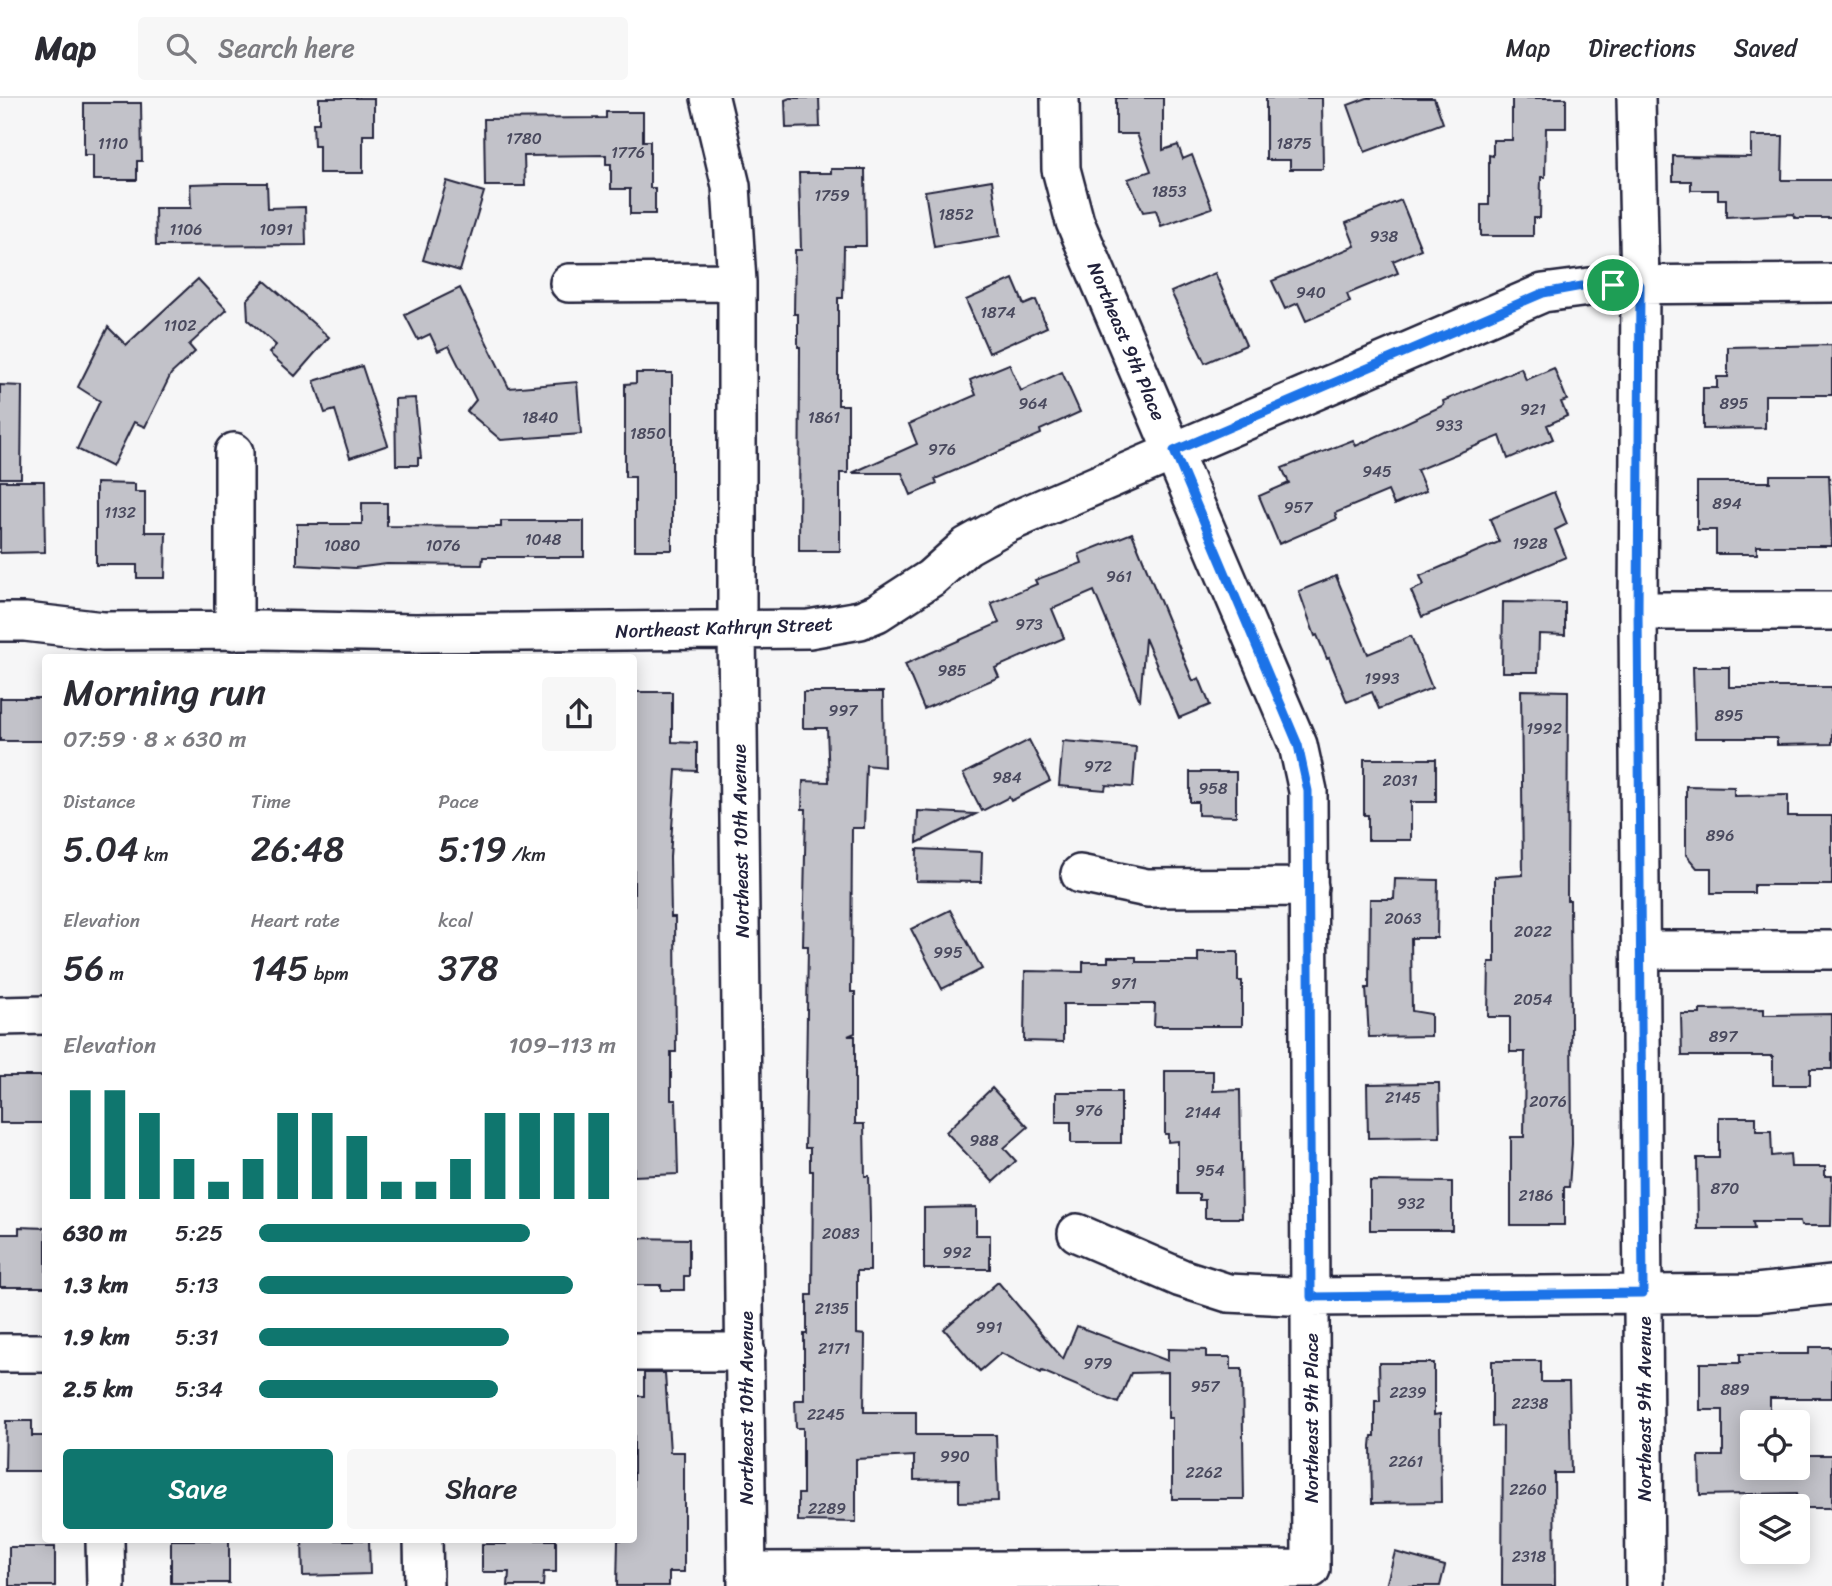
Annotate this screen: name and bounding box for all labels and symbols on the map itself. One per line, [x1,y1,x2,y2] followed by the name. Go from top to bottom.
[506,124,542,153] house number: 1780
[98,129,128,158] house number: 1110
[1276,129,1312,158] house number: 1875
[611,138,645,167] house number: 1776
[1151,177,1187,206] house number: 1853
[814,181,850,210] house number: 1759
[938,200,974,229] house number: 1852
[170,215,202,244] house number: 1106
[259,215,293,244] house number: 1091
[1370,222,1398,251] house number: 938
[1583,255,1643,315] pin
[1078,256,1175,426] street label: Northeast 9th Place
[1296,278,1326,307] house number: 940
[980,298,1016,327] house number: 1874
[163,311,197,340] house number: 1102
[1019,389,1047,418] house number: 964
[1719,389,1749,418] house number: 895
[1520,395,1546,424] house number: 921
[522,403,558,432] house number: 1840
[808,403,840,432] house number: 1861
[1435,411,1463,440] house number: 933
[630,419,666,448] house number: 1850
[928,435,956,464] house number: 976
[1362,457,1392,486] house number: 945
[1712,489,1742,518] house number: 894
[1284,493,1313,522] house number: 957
[104,498,136,527] house number: 1132
[525,525,562,554] house number: 1048
[1512,529,1548,558] house number: 1928
[324,531,360,560] house number: 1080
[425,531,461,560] house number: 1076
[1106,562,1132,591] house number: 961
[615,607,833,648] street label: Northeast Kathryn Street
[1015,610,1043,639] house number: 973
[937,656,967,685] house number: 985
[1364,664,1400,693] house number: 1993
[829,696,858,725] house number: 997
[1714,701,1744,730] house number: 895
[1526,714,1562,743] house number: 1992
[722,744,759,938] street label: Northeast 10th Avenue
[1084,752,1112,781] house number: 972
[992,763,1022,792] house number: 984
[1383,766,1418,795] house number: 2031
[1198,774,1228,803] house number: 958
[1706,821,1734,850] house number: 896
[1384,904,1422,933] house number: 2063
[1514,917,1552,946] house number: 2022
[933,938,963,967] house number: 995
[1111,969,1137,998] house number: 971
[1513,985,1553,1014] house number: 2054
[1709,1022,1738,1051] house number: 897
[1385,1083,1421,1112] house number: 2145
[1529,1087,1567,1116] house number: 2076
[1075,1096,1103,1125] house number: 976
[1185,1098,1221,1127] house number: 2144
[969,1126,999,1155] house number: 988
[1195,1156,1225,1185] house number: 954
[1711,1174,1739,1203] house number: 870
[1519,1181,1553,1210] house number: 2186
[1397,1189,1425,1218] house number: 932
[822,1219,860,1248] house number: 2083
[943,1238,971,1267] house number: 992
[815,1294,850,1323] house number: 2135
[730,1311,763,1505] street label: Northeast 10th Avenue
[976,1313,1002,1342] house number: 991
[1628,1316,1661,1502] street label: Northeast 9th Avenue
[1295,1333,1328,1503] street label: Northeast 9th Place
[818,1334,850,1363] house number: 2171
[1084,1349,1113,1378] house number: 979
[1191,1372,1220,1401] house number: 957
[1720,1375,1750,1404] house number: 889
[1389,1378,1427,1407] house number: 2239
[1512,1389,1549,1418] house number: 2238
[807,1400,845,1429] house number: 2245
[940,1442,970,1471] house number: 990
[1389,1447,1423,1476] house number: 2261
[1186,1458,1222,1487] house number: 2262
[1509,1475,1547,1504] house number: 2260
[808,1494,846,1523] house number: 2289
[1512,1542,1547,1571] house number: 2318

